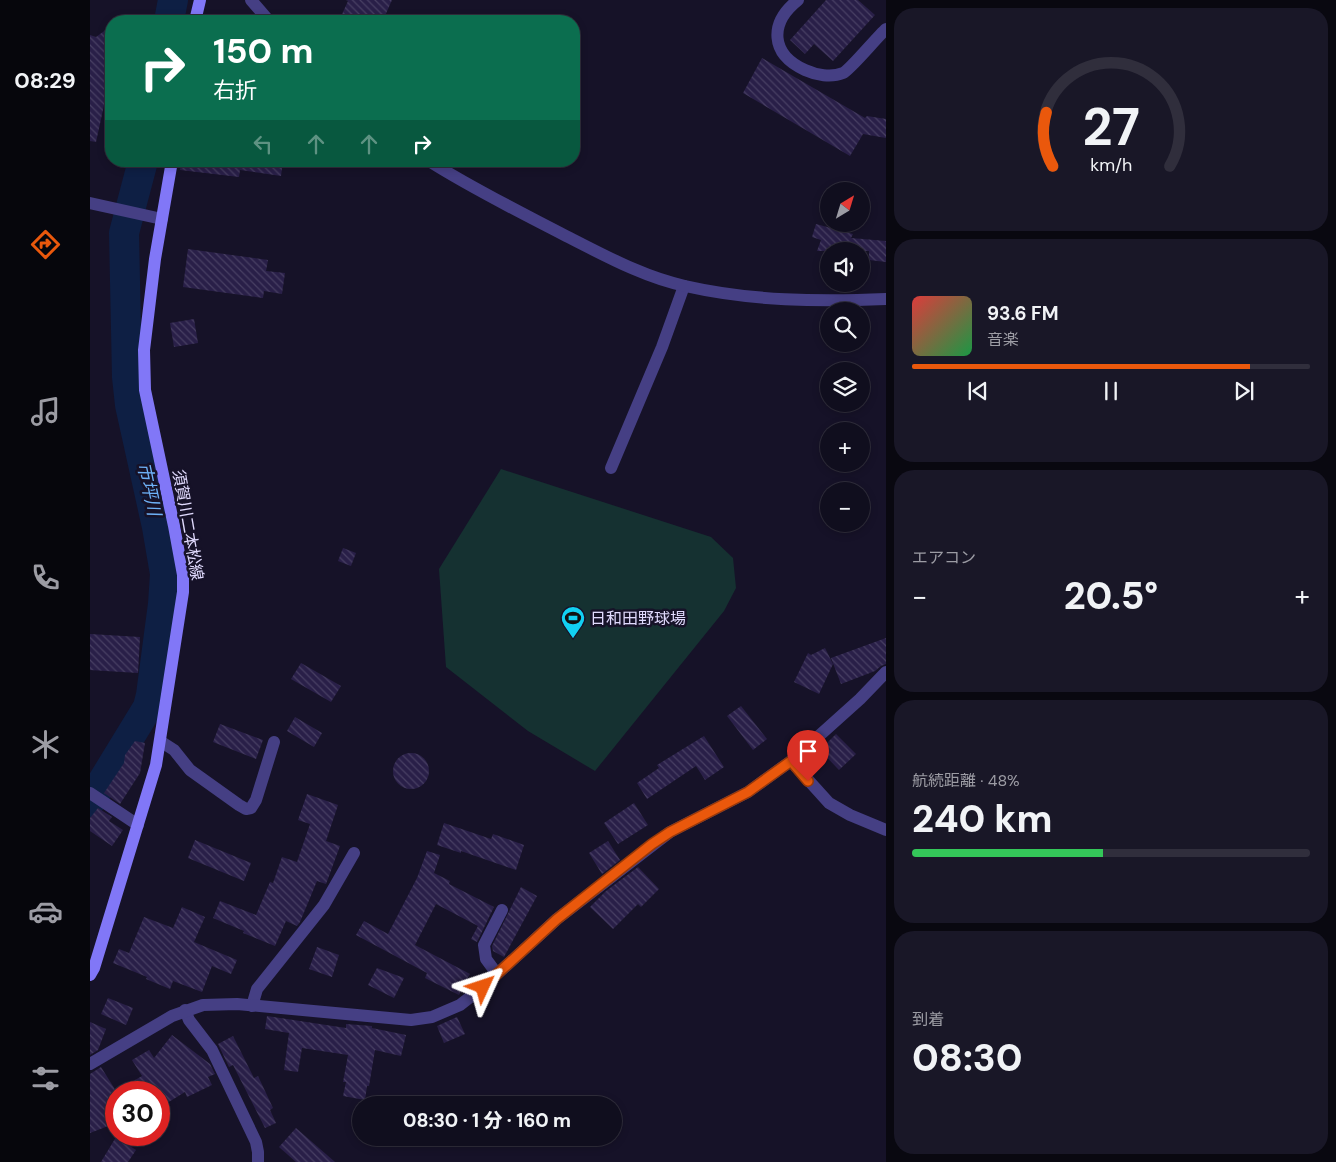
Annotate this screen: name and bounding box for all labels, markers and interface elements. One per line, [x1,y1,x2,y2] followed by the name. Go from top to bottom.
[213,28,313,74] text: 150 m
[130,35,195,100] icon: right
[14,66,76,95] text: 08:29
[213,76,257,105] text: 右折
[1082,93,1140,161] text: 27
[249,130,277,158] icon: left
[302,130,330,158] icon: ahead
[355,130,383,158] icon: ahead
[408,130,436,158] icon: right
[1090,153,1132,177] text: km/h
[820,182,870,232] north arrow
[820,182,870,532] map controls
[28,227,63,262] icon: directions
[820,242,870,292] button: sound
[987,301,1059,326] text: 93.6 FM
[820,302,870,352] button: search
[987,329,1019,350] text: 音楽
[820,362,870,412] button: layers
[964,377,992,405] icon: previous
[1097,377,1125,405] icon: pause
[1230,377,1258,405] icon: next
[28,394,63,429] icon: music
[820,422,870,472] button: +
[132,460,167,520] water label: 市坪川
[168,468,208,582] street label: 須賀川二本松線
[820,482,870,532] button: −
[912,547,976,568] text: エアコン
[28,560,63,595] icon: phone
[1064,571,1158,621] text: 20.5°
[912,578,927,615] text: −
[1295,578,1310,615] text: +
[560,605,586,639] sports icon: 日和田野球場
[590,608,686,629] place label: 日和田野球場
[28,727,63,762] icon: climate
[787,730,829,781] pin
[794,737,822,765] icon: arrive
[912,770,1020,791] text: 航続距離 · 48%
[912,794,1052,844] text: 240 km
[28,894,63,929] icon: car
[456,960,508,1012] position arrow
[912,1009,944,1030] text: 到着
[912,1033,1023,1083] text: 08:30
[28,1061,63,1096] icon: filters
[105,1081,170,1146] speed limit sign: 30
[403,1108,571,1133] text: 08:30 · 1 分 · 160 m

